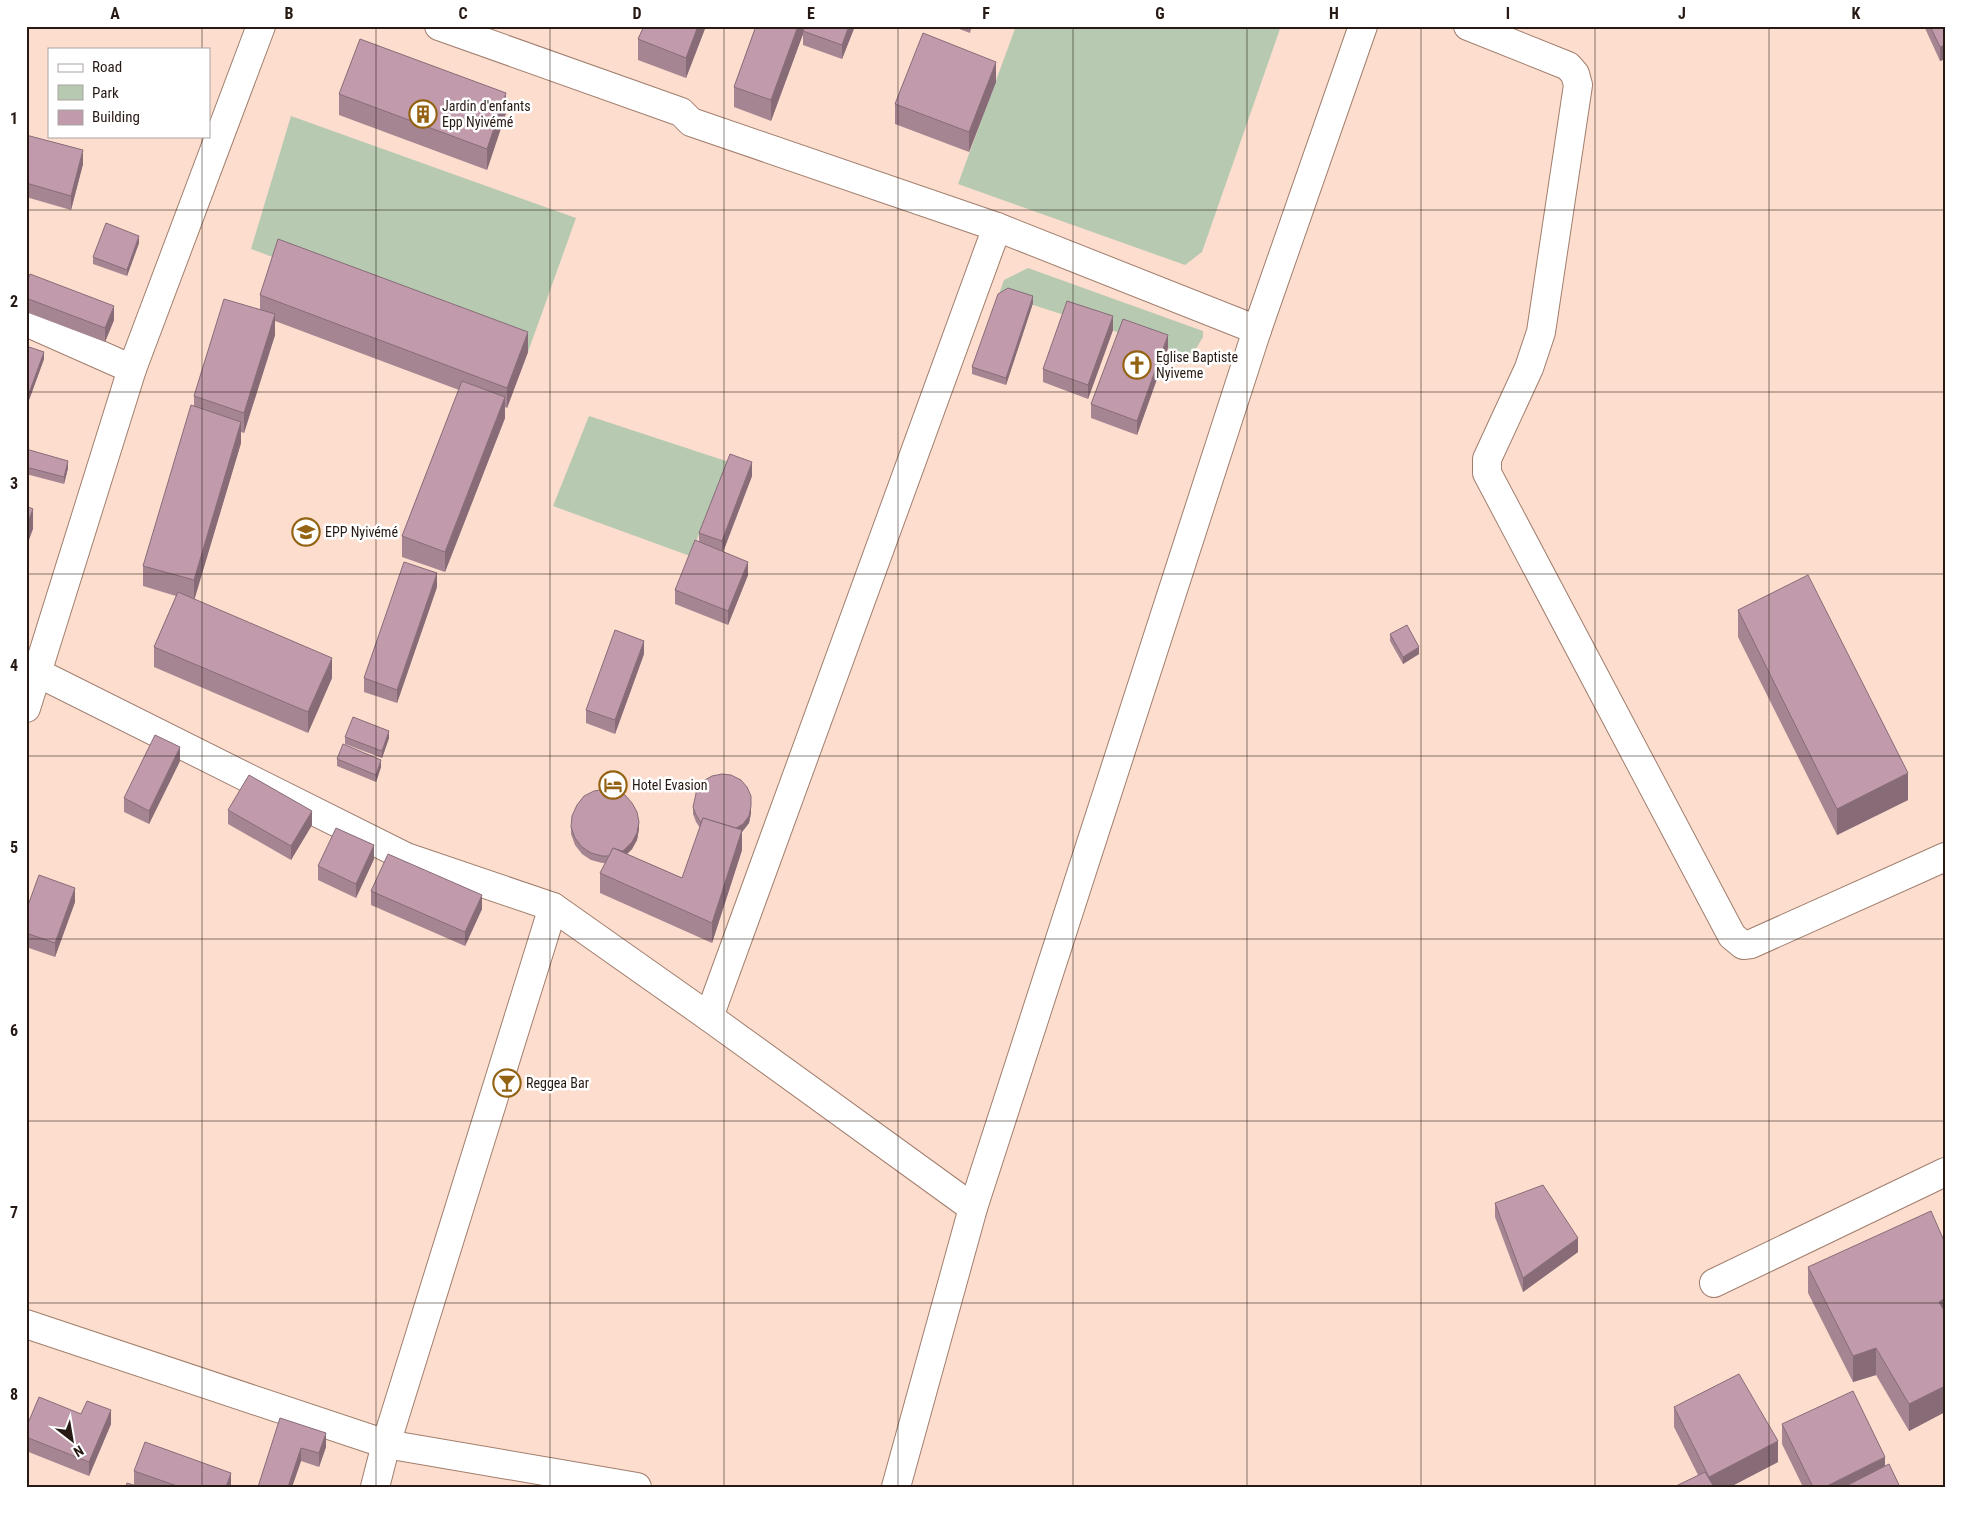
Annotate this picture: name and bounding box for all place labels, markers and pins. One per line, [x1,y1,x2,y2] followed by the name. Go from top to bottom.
[442,98,531,130] place label: Jardin d'enfants Epp Nyivémé
[408,99,438,129] building icon: Jardin d'enfants Epp Nyivémé
[1156,349,1238,381] place label: Eglise Baptiste Nyiveme
[1122,350,1152,380] church icon: Eglise Baptiste Nyiveme
[291,517,321,547] school or university icon: EPP Nyivémé
[325,524,398,540] place label: EPP Nyivémé
[598,770,628,800] hotel icon: Hotel Evasion
[632,777,708,793] place label: Hotel Evasion
[492,1068,522,1098] bar icon: Reggea Bar
[526,1075,589,1091] place label: Reggea Bar

